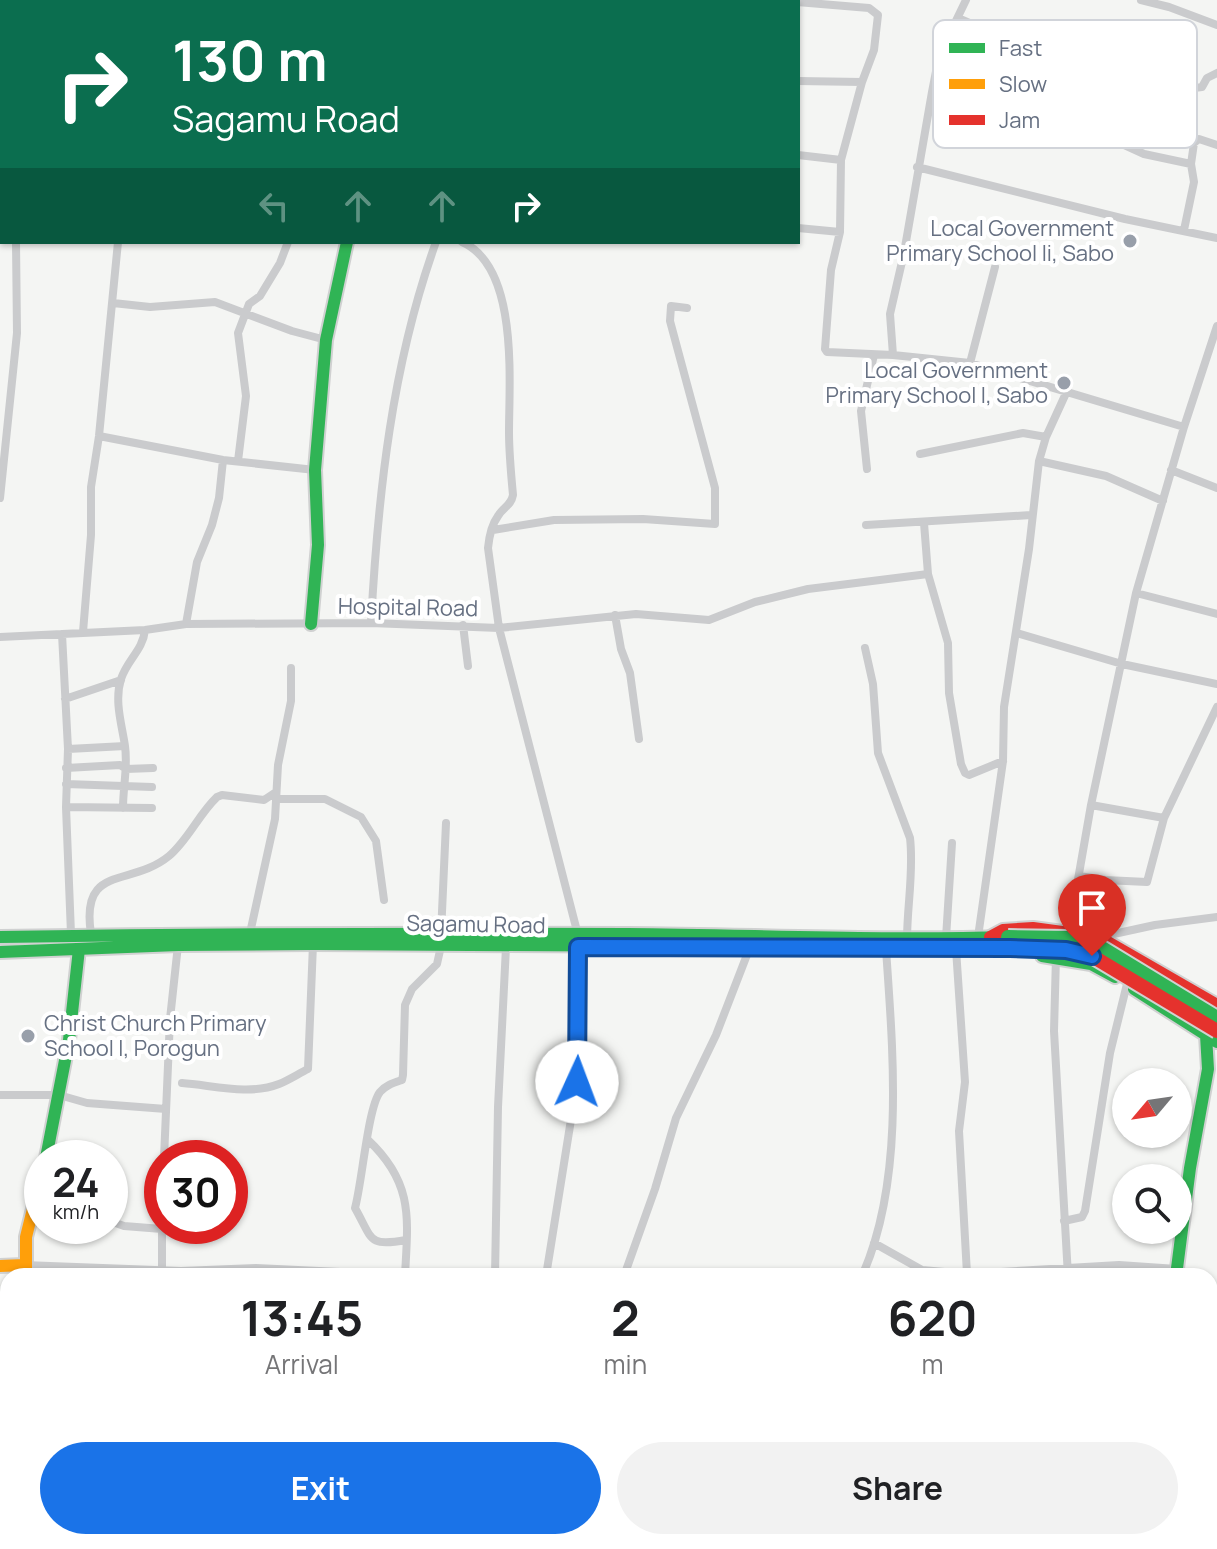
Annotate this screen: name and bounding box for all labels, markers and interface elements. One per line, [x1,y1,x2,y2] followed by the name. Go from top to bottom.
[933,20,1197,148] legend
[172,21,328,98] text: 130 m
[40,32,144,136] icon: right
[999,33,1042,63] text: Fast
[999,69,1047,99] text: Slow
[172,94,400,143] text: Sagamu Road
[999,105,1040,135] text: Jam
[252,184,296,228] icon: left
[336,184,380,228] icon: ahead
[420,184,464,228] icon: ahead
[504,184,548,228] icon: right
[886,213,1114,268] place label: Local Government Primary School Ii, Sabo
[1121,232,1139,250] marker: Local Government Primary School Ii, Sabo
[825,355,1048,410] place label: Local Government Primary School I, Sabo
[1055,374,1073,392] marker: Local Government Primary School I, Sabo
[338,591,478,623] street label: Hospital Road
[1058,874,1126,956] pin
[1070,886,1114,930] icon: arrive
[406,908,546,940] street label: Sagamu Road
[44,1008,267,1063] place label: Christ Church Primary School I, Porogun
[19,1027,37,1045] marker: Christ Church Primary School I, Porogun
[535,1040,619,1124] position arrow
[1112,1068,1192,1148] north arrow
[1112,1068,1192,1244] map controls
[144,1140,248,1244] speed limit sign: 30
[52,1154,100,1209] text: 24
[1112,1164,1192,1244] button: search
[53,1198,99,1225] text: km/h
[240,1285,363,1350] text: 13:45
[611,1285,640,1350] text: 2
[888,1285,978,1350] text: 620
[265,1346,339,1382] text: Arrival
[604,1346,647,1382] text: min
[922,1346,944,1382] text: m
[40,1442,601,1534] button: Exit
[617,1442,1178,1534] button: Share

